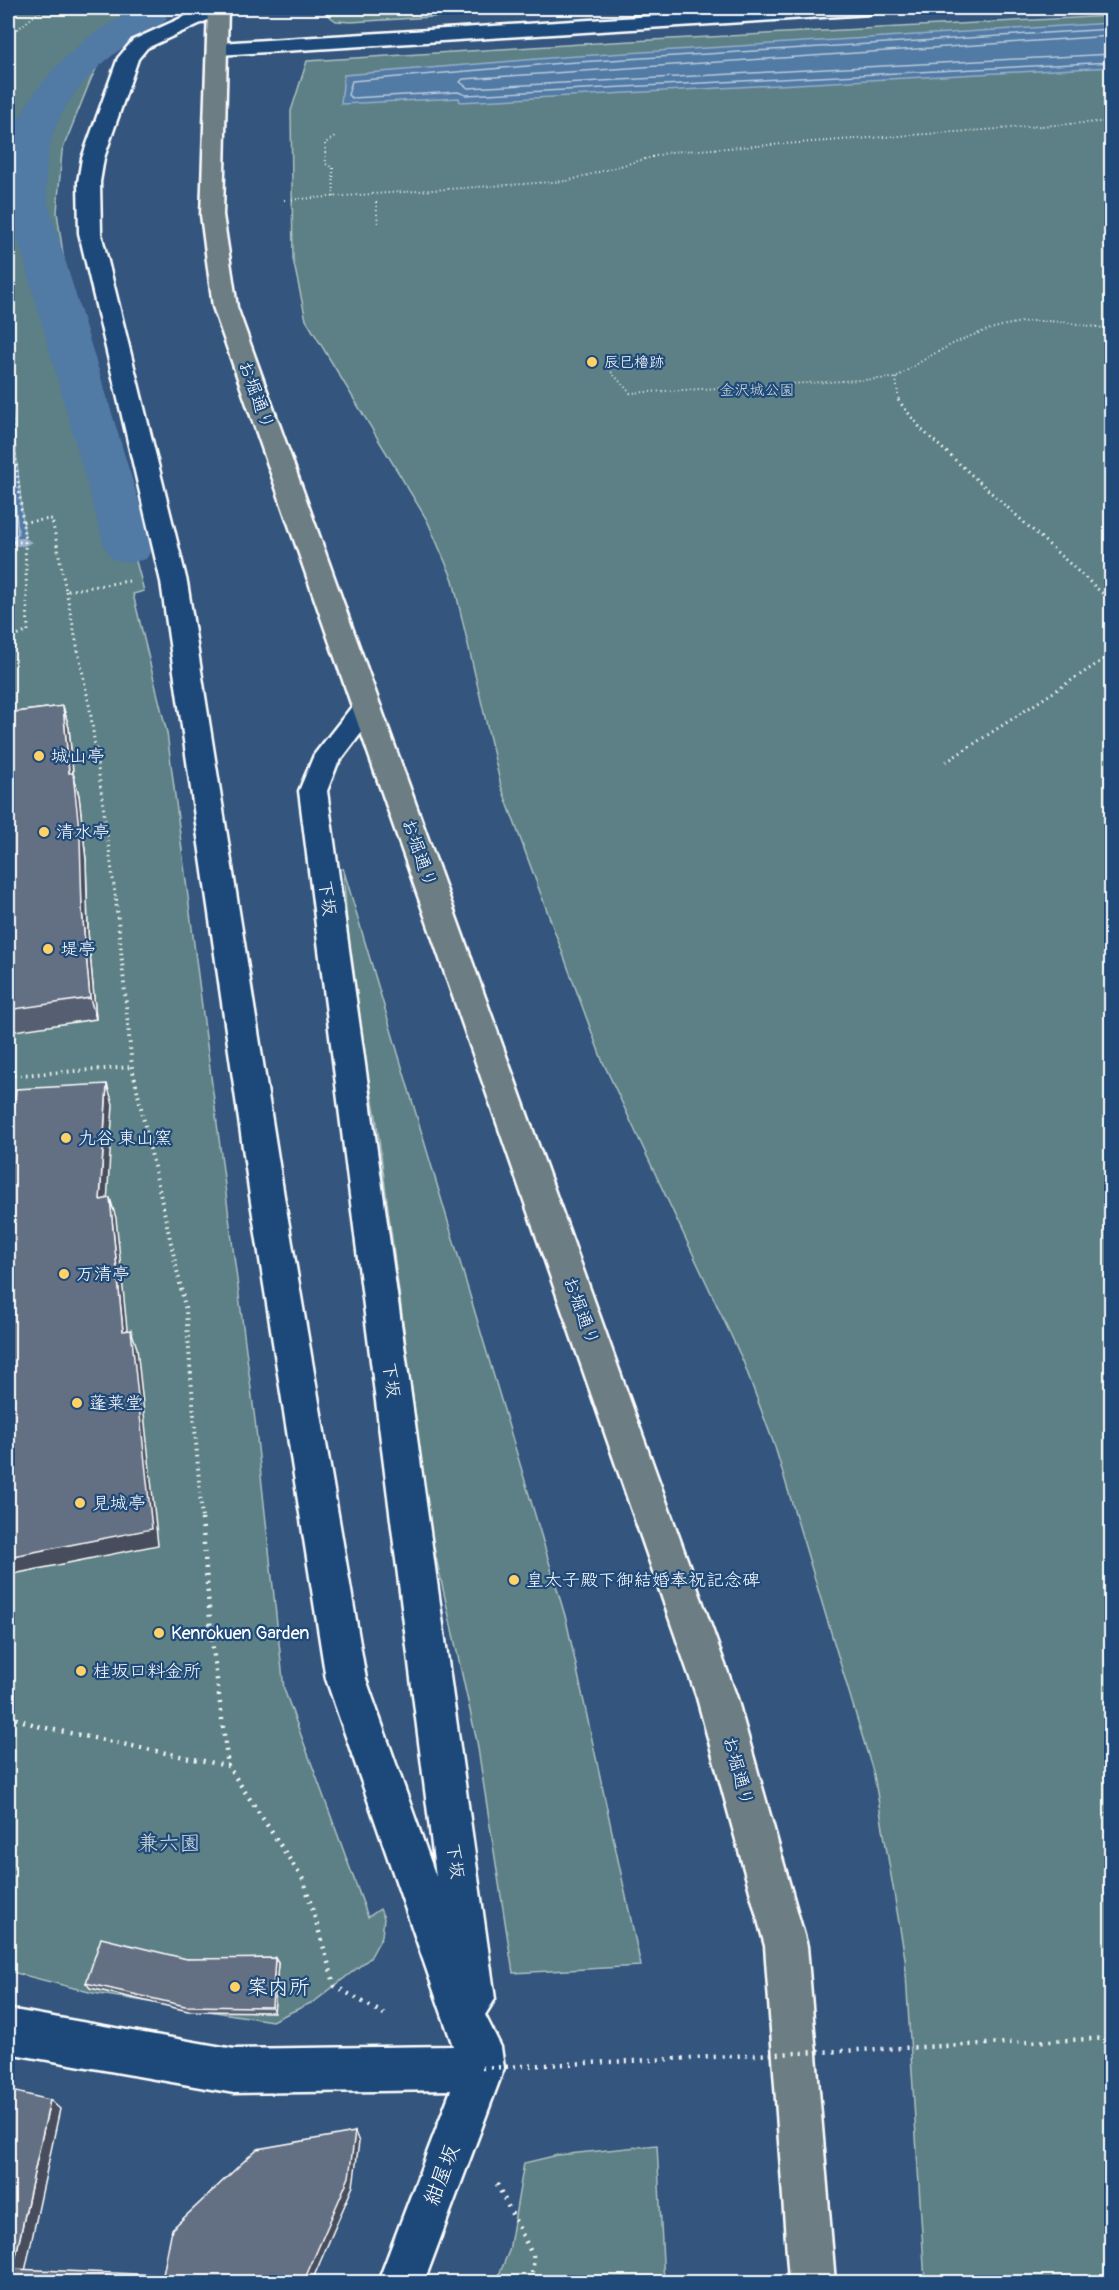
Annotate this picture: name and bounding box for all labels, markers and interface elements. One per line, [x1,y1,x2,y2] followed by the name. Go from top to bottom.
[604,353,664,372] place label: 辰巳櫓跡
[585,355,599,369] marker: 辰巳櫓跡
[233,357,279,433] street label: お堀通り
[719,381,795,400] park label: 金沢城公園
[51,745,105,768] place label: 城山亭
[32,749,46,763] marker: 城山亭
[396,815,442,891] street label: お堀通り
[56,821,110,844] place label: 清水亭
[37,825,51,839] marker: 清水亭
[313,879,341,917] street label: 下坂
[60,938,96,961] place label: 堤亭
[41,942,55,956] marker: 堤亭
[78,1127,172,1150] place label: 九谷 東山窯
[59,1131,73,1145] marker: 九谷 東山窯
[76,1263,130,1286] place label: 万清亭
[57,1267,71,1281] marker: 万清亭
[558,1273,604,1349] street label: お堀通り
[377,1361,405,1399] street label: 下坂
[89,1392,143,1415] place label: 蓬莱堂
[70,1396,84,1410] marker: 蓬莱堂
[92,1492,146,1515] place label: 見城亭
[73,1496,87,1510] marker: 見城亭
[526,1569,760,1592] place label: 皇太子殿下御結婚奉祝記念碑
[507,1573,521,1587] marker: 皇太子殿下御結婚奉祝記念碑
[171,1622,310,1645] place label: Kenrokuen Garden
[152,1626,166,1640] marker: Kenrokuen Garden
[93,1660,201,1683] place label: 桂坂口料金所
[74,1664,88,1678] marker: 桂坂口料金所
[718,1733,758,1809] street label: お堀通り
[138,1830,201,1857] park label: 兼六園
[441,1842,469,1880] street label: 下坂
[247,1974,310,2001] place label: 案内所
[228,1980,242,1994] marker: 案内所
[418,2141,466,2209] street label: 紺屋坂

